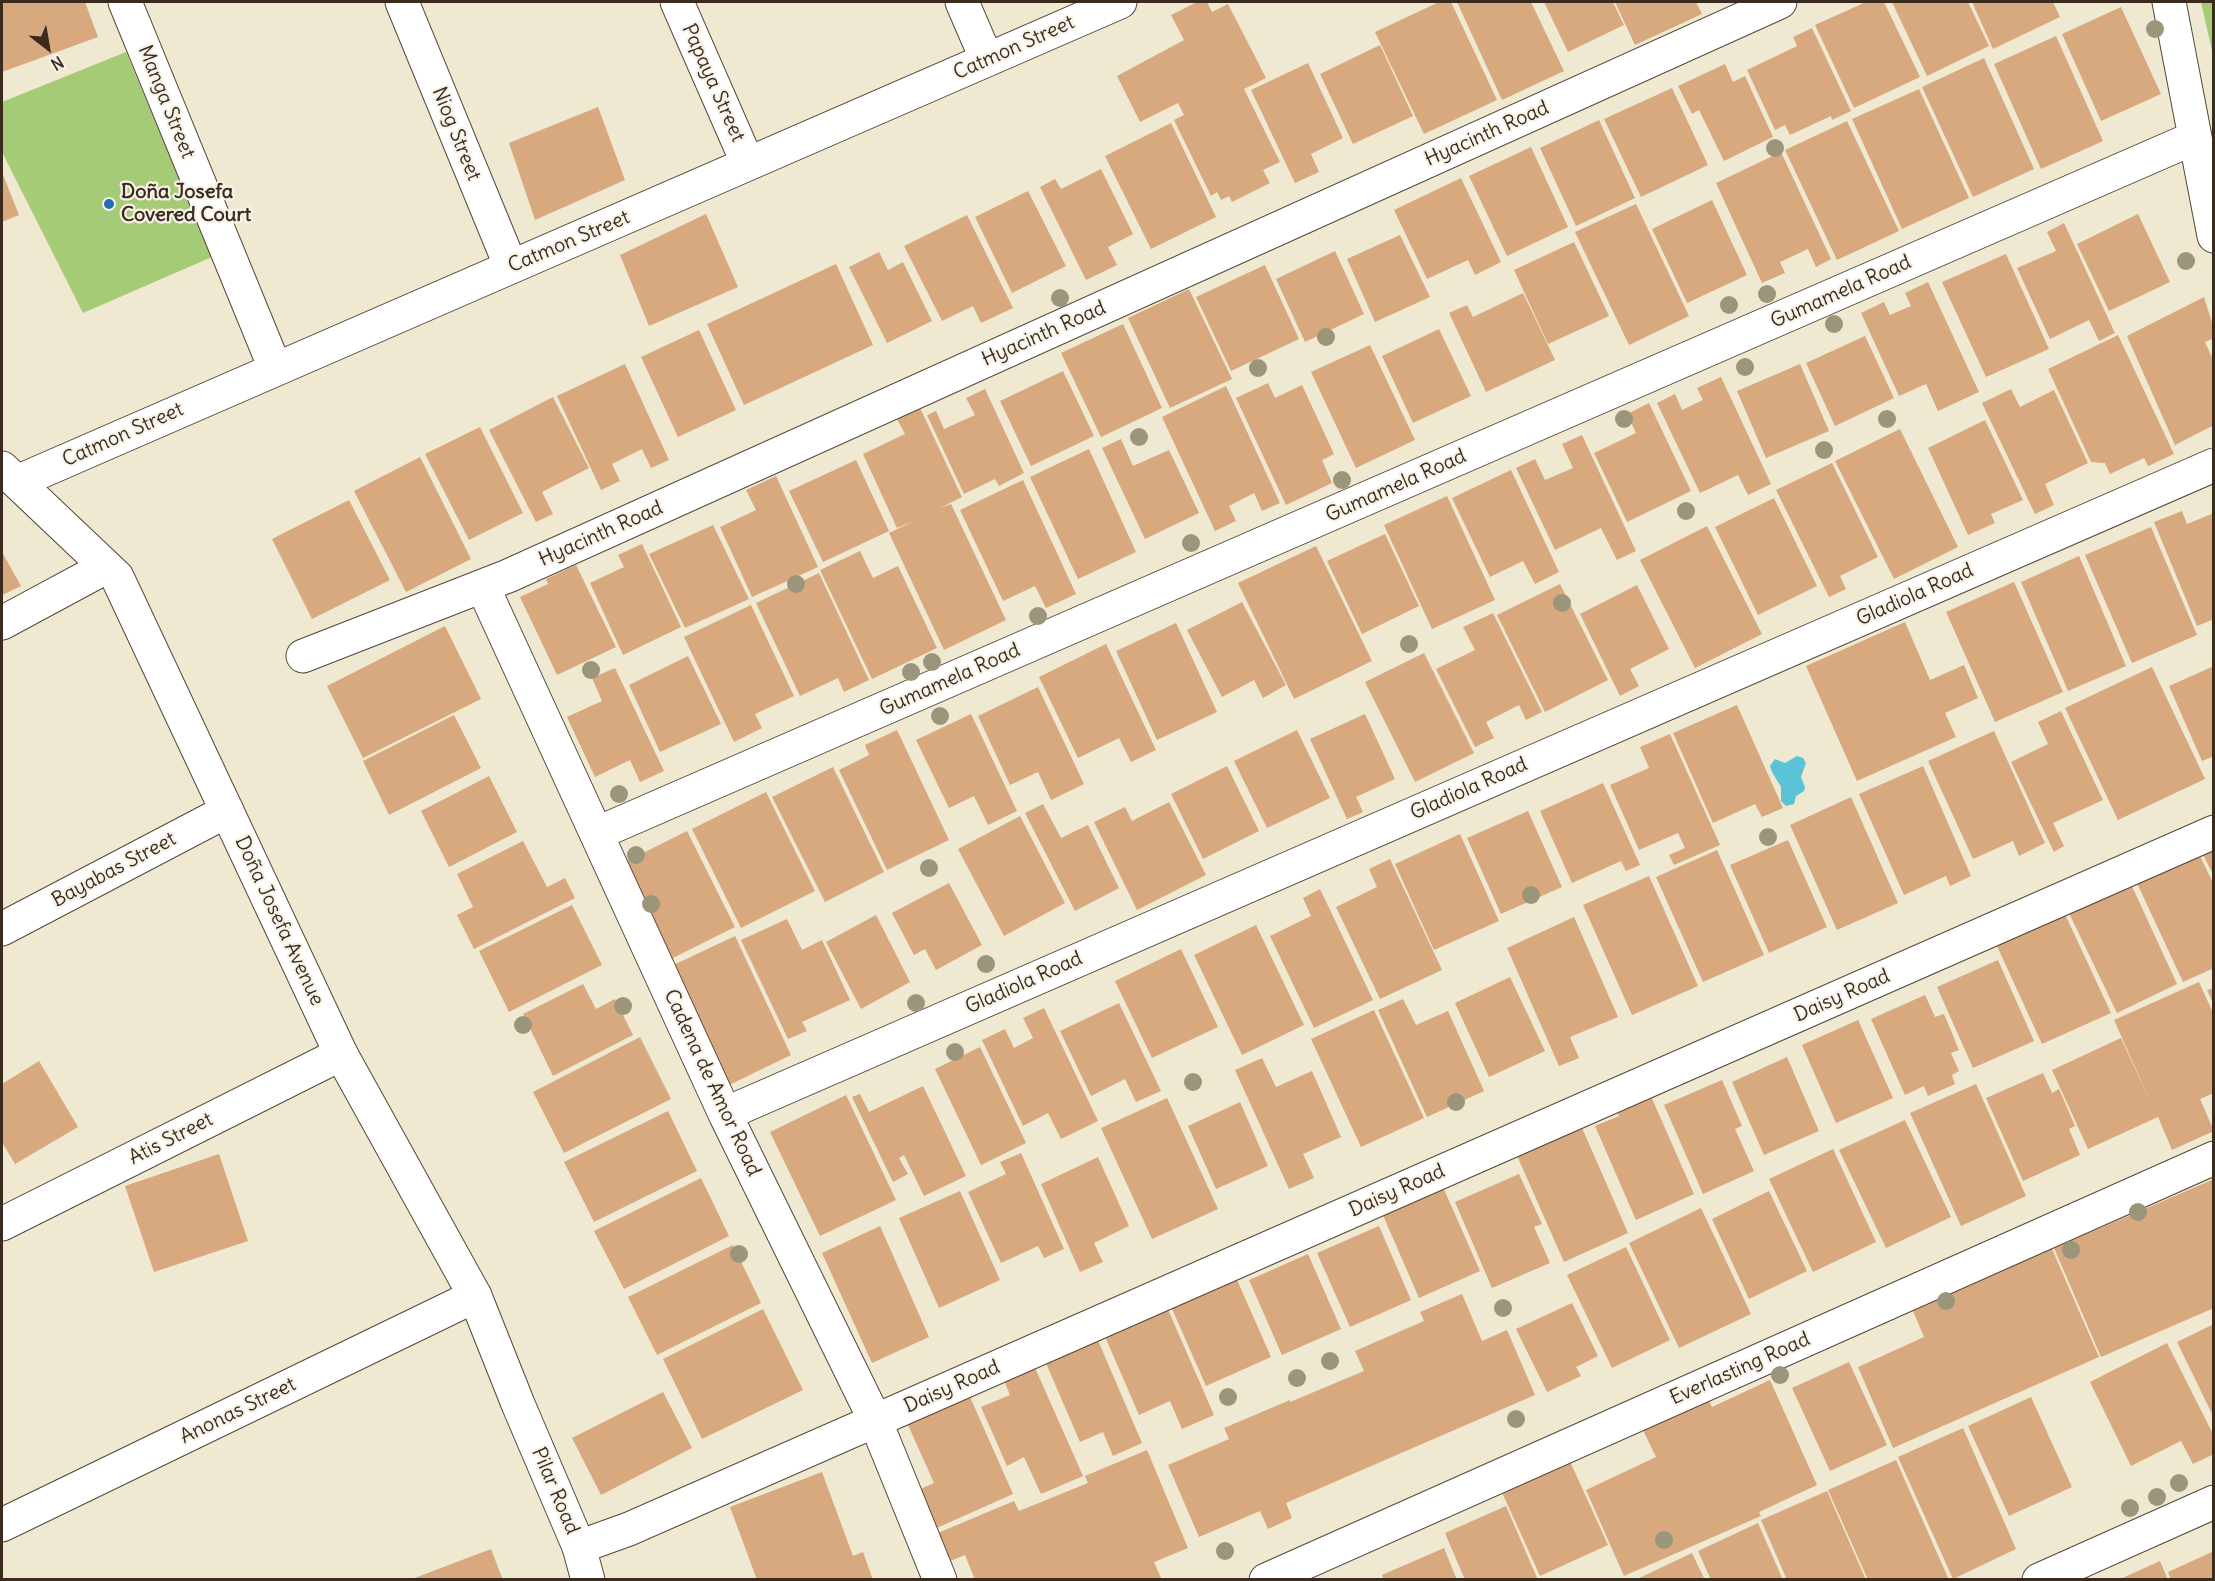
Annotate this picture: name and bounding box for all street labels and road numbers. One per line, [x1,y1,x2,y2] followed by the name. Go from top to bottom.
[950,11,1078,85] street label: Catmon Street
[676,20,750,146] street label: Papaya Street
[132,42,200,162] street label: Manga Street
[426,84,486,184] street label: Niog Street
[1421,96,1553,172] street label: Hyacinth Road
[505,206,633,278] street label: Catmon Street
[1767,250,1915,334] street label: Gumamela Road
[978,296,1110,372] street label: Hyacinth Road
[59,398,187,472] street label: Catmon Street
[1322,444,1470,528] street label: Gumamela Road
[535,496,667,572] street label: Hyacinth Road
[1853,559,1977,631] street label: Gladiola Road
[876,638,1024,722] street label: Gumamela Road
[1407,753,1531,825] street label: Gladiola Road
[48,827,180,913] street label: Bayabas Street
[229,833,329,1009] street label: Doña Josefa Avenue
[962,947,1086,1019] street label: Gladiola Road
[1790,964,1894,1028] street label: Daisy Road
[658,986,766,1180] street label: Cadena de Amor Road
[125,1108,217,1170] street label: Atis Street
[1345,1159,1449,1223] street label: Daisy Road
[1666,1327,1814,1411] street label: Everlasting Road
[900,1355,1004,1419] street label: Daisy Road
[176,1373,300,1449] street label: Anonas Street
[526,1444,584,1538] street label: Pilar Road

